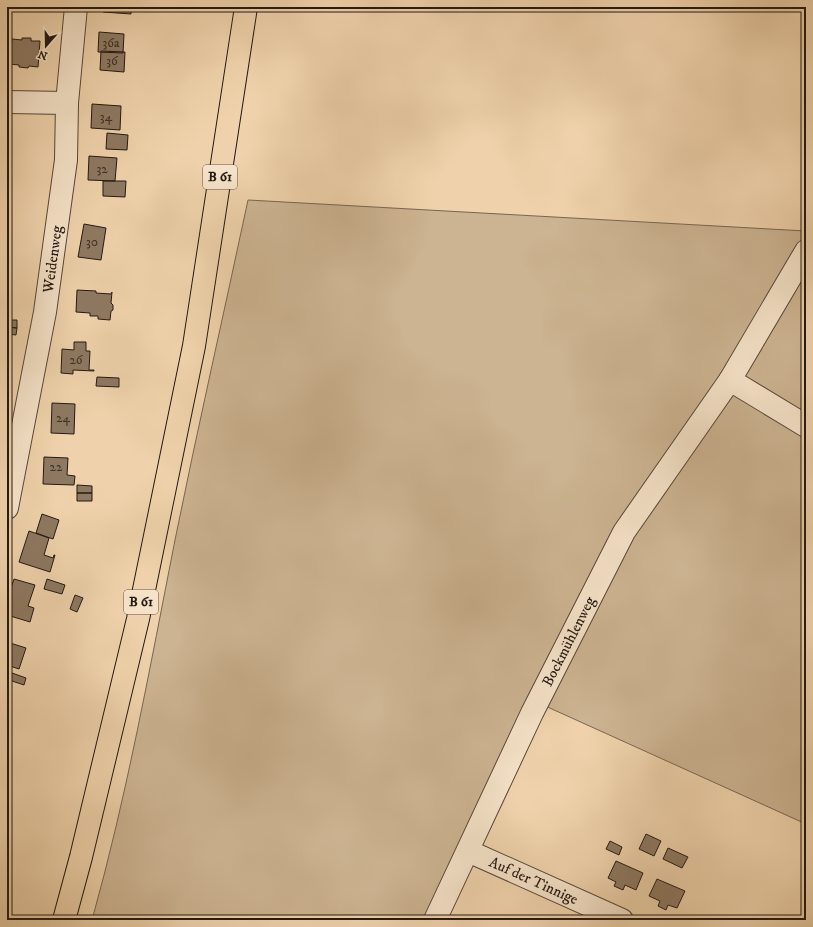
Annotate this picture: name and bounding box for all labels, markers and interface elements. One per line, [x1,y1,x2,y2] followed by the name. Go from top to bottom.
[26,26,66,66] north arrow
[102,35,120,51] house number: 36a
[36,46,50,63] text: N
[106,53,119,69] house number: 36
[100,109,113,125] house number: 34
[96,161,108,177] house number: 32
[203,165,237,189] road number: B 61
[38,224,66,295] street label: Weidenweg
[86,234,98,250] house number: 30
[69,352,84,368] house number: 26
[56,410,70,426] house number: 24
[50,459,63,475] house number: 22
[124,590,158,614] road number: B 61
[538,592,600,690] street label: Bockmühlenweg
[486,852,581,909] street label: Auf der Tinnige

